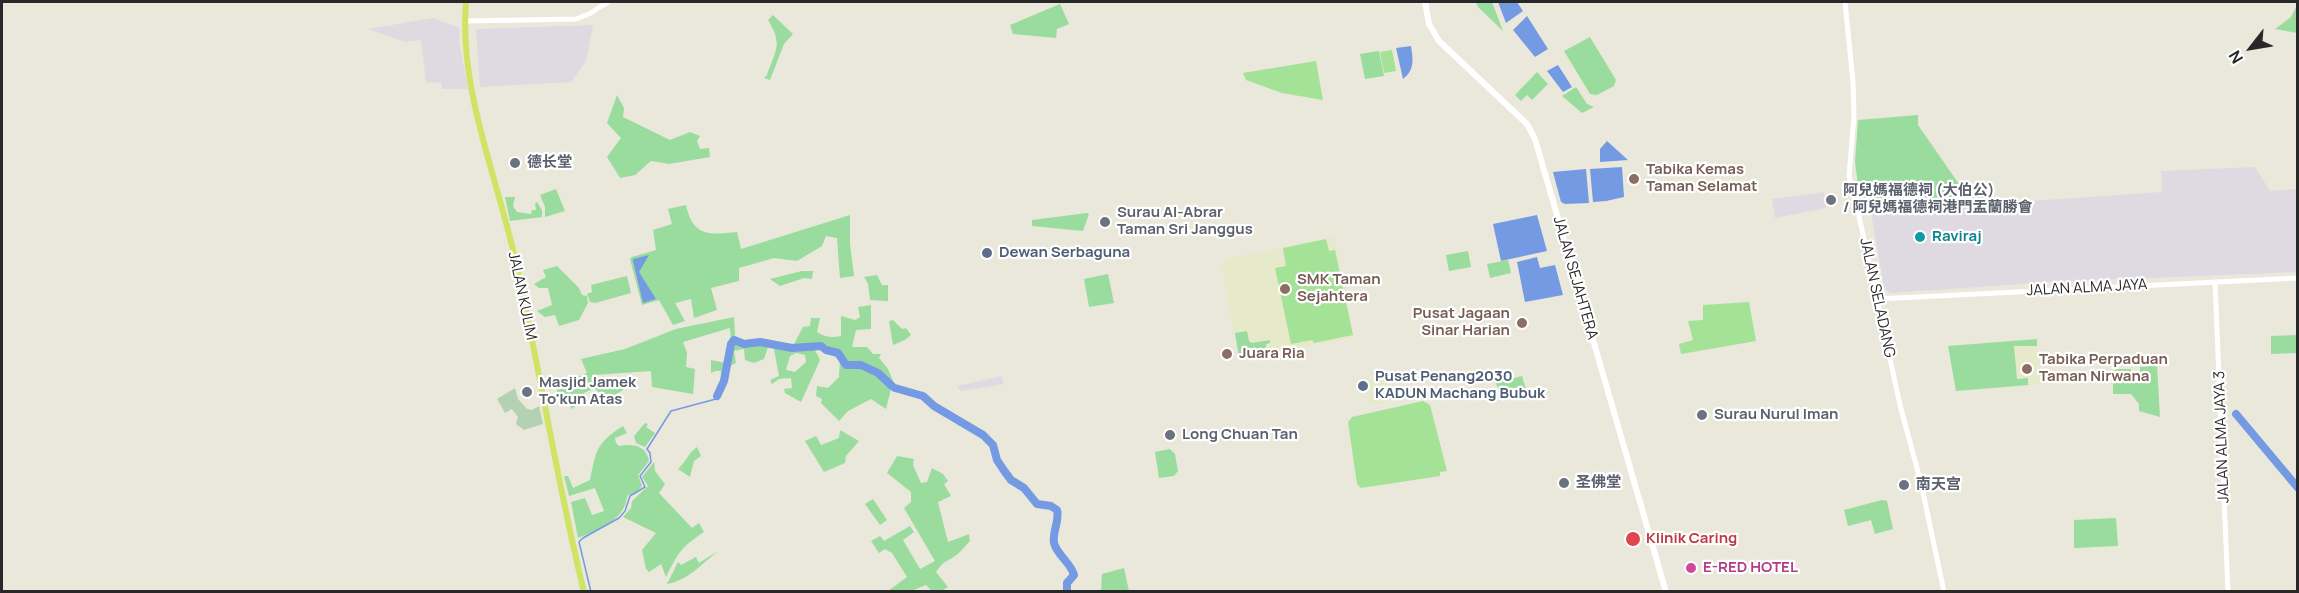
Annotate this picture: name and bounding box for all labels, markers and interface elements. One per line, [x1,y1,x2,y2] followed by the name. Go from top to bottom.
[2221,18,2281,78] north arrow
[2223,47,2248,68] text: N
[527,154,572,172] place label: 德长堂
[508,156,522,170] marker: 德长堂
[1646,161,1758,196] place label: Tabika Kemas Taman Selamat
[1627,172,1641,186] marker: Tabika Kemas Taman Selamat
[1843,182,2032,217] place label: 阿兒媽福德祠 (大伯公) / 阿兒媽福德祠港門盂蘭勝會
[1824,193,1838,207] marker: 阿兒媽福德祠 (大伯公) / 阿兒媽福德祠港門盂蘭勝會
[1117,204,1253,239] place label: Surau Al-Abrar Taman Sri Janggus
[1549,214,1601,342] street label: JALAN SEJAHTERA
[1098,215,1112,229] marker: Surau Al-Abrar Taman Sri Janggus
[1932,228,1982,246] place label: Raviraj
[1913,230,1927,244] marker: Raviraj
[1856,237,1898,359] street label: JALAN SELADANG
[999,244,1130,262] place label: Dewan Serbaguna
[980,246,994,260] marker: Dewan Serbaguna
[504,250,540,342] street label: JALAN KULIM
[1297,271,1381,306] place label: SMK Taman Sejahtera
[2026,276,2148,300] street label: JALAN ALMA JAYA
[1278,282,1292,296] marker: SMK Taman Sejahtera
[1413,305,1510,340] place label: Pusat Jagaan Sinar Harian
[1515,316,1529,330] marker: Pusat Jagaan Sinar Harian
[1239,345,1305,363] place label: Juara Ria
[1220,347,1234,361] marker: Juara Ria
[2039,351,2168,386] place label: Tabika Perpaduan Taman Nirwana
[2020,362,2034,376] marker: Tabika Perpaduan Taman Nirwana
[1375,368,1545,403] place label: Pusat Penang2030 KADUN Machang Bubuk
[2211,371,2233,503] street label: JALAN ALMA JAYA 3
[539,374,636,409] place label: Masjid Jamek To'kun Atas
[1356,379,1370,393] marker: Pusat Penang2030 KADUN Machang Bubuk
[520,385,534,399] marker: Masjid Jamek To'kun Atas
[1714,406,1839,424] place label: Surau Nurul Iman
[1695,408,1709,422] marker: Surau Nurul Iman
[1182,426,1298,444] place label: Long Chuan Tan
[1163,428,1177,442] marker: Long Chuan Tan
[1576,474,1621,492] place label: 圣佛堂
[1557,476,1571,490] marker: 圣佛堂
[1916,476,1961,494] place label: 南天宫
[1897,478,1911,492] marker: 南天宫
[1624,530,1642,548] marker: Klinik Caring
[1646,530,1737,548] place label: Klinik Caring
[1703,559,1798,577] place label: E-RED HOTEL
[1684,561,1698,575] marker: E-RED HOTEL

